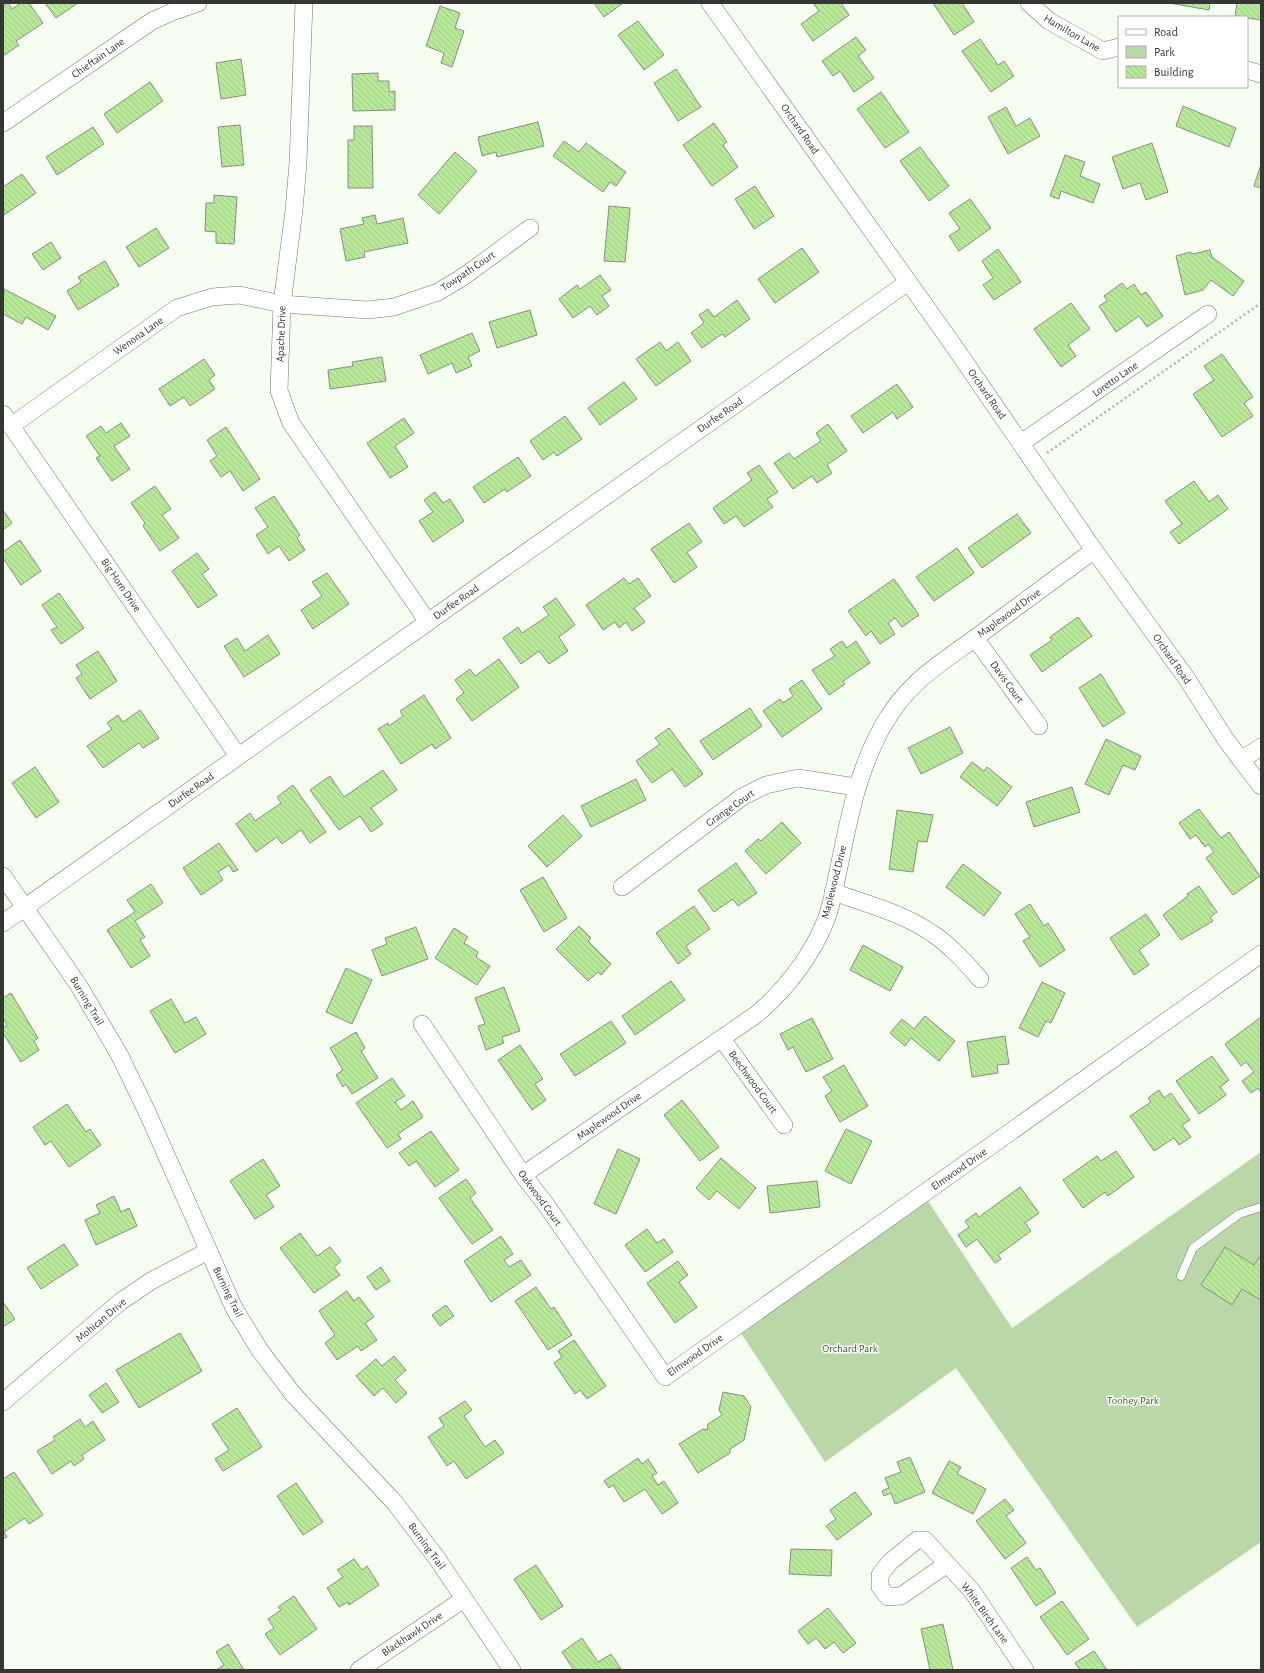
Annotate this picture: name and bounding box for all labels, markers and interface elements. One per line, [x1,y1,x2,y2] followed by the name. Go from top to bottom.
[1042,13,1102,53] street label: Hamilton Lane
[1118,16,1248,88] legend
[1154,26,1178,38] text: Road
[70,36,126,80] street label: Chieftain Lane
[1154,46,1175,58] text: Park
[1154,66,1194,78] text: Building
[779,102,821,156] street label: Orchard Road
[439,249,497,293] street label: Towpath Court
[275,306,287,362] street label: Apache Drive
[111,315,165,357] street label: Wenona Lane
[1090,359,1140,399] street label: Loretto Lane
[966,367,1008,421] street label: Orchard Road
[695,395,745,435] street label: Durfee Road
[99,556,143,614] street label: Big Horn Drive
[431,582,481,622] street label: Durfee Road
[975,586,1043,640] street label: Maplewood Drive
[1151,632,1193,686] street label: Orchard Road
[988,659,1026,705] street label: Davis Court
[166,770,216,810] street label: Durfee Road
[704,787,757,829] street label: Grange Court
[820,844,848,920] street label: Maplewood Drive
[68,975,106,1027] street label: Burning Trail
[727,1049,780,1116] street label: Beechwood Court
[575,1090,643,1142] street label: Maplewood Drive
[929,1146,989,1192] street label: Elmwood Drive
[516,1168,564,1228] street label: Oakwood Court
[211,1265,245,1319] street label: Burning Trail
[74,1296,128,1344] street label: Mohican Drive
[665,1332,725,1378] street label: Elmwood Drive
[822,1343,878,1354] park label: Orchard Park
[1107,1395,1159,1406] park label: Toohey Park
[406,1521,448,1571] street label: Burning Trail
[959,1580,1011,1646] street label: White Birch Lane
[380,1610,444,1658] street label: Blackhawk Drive

